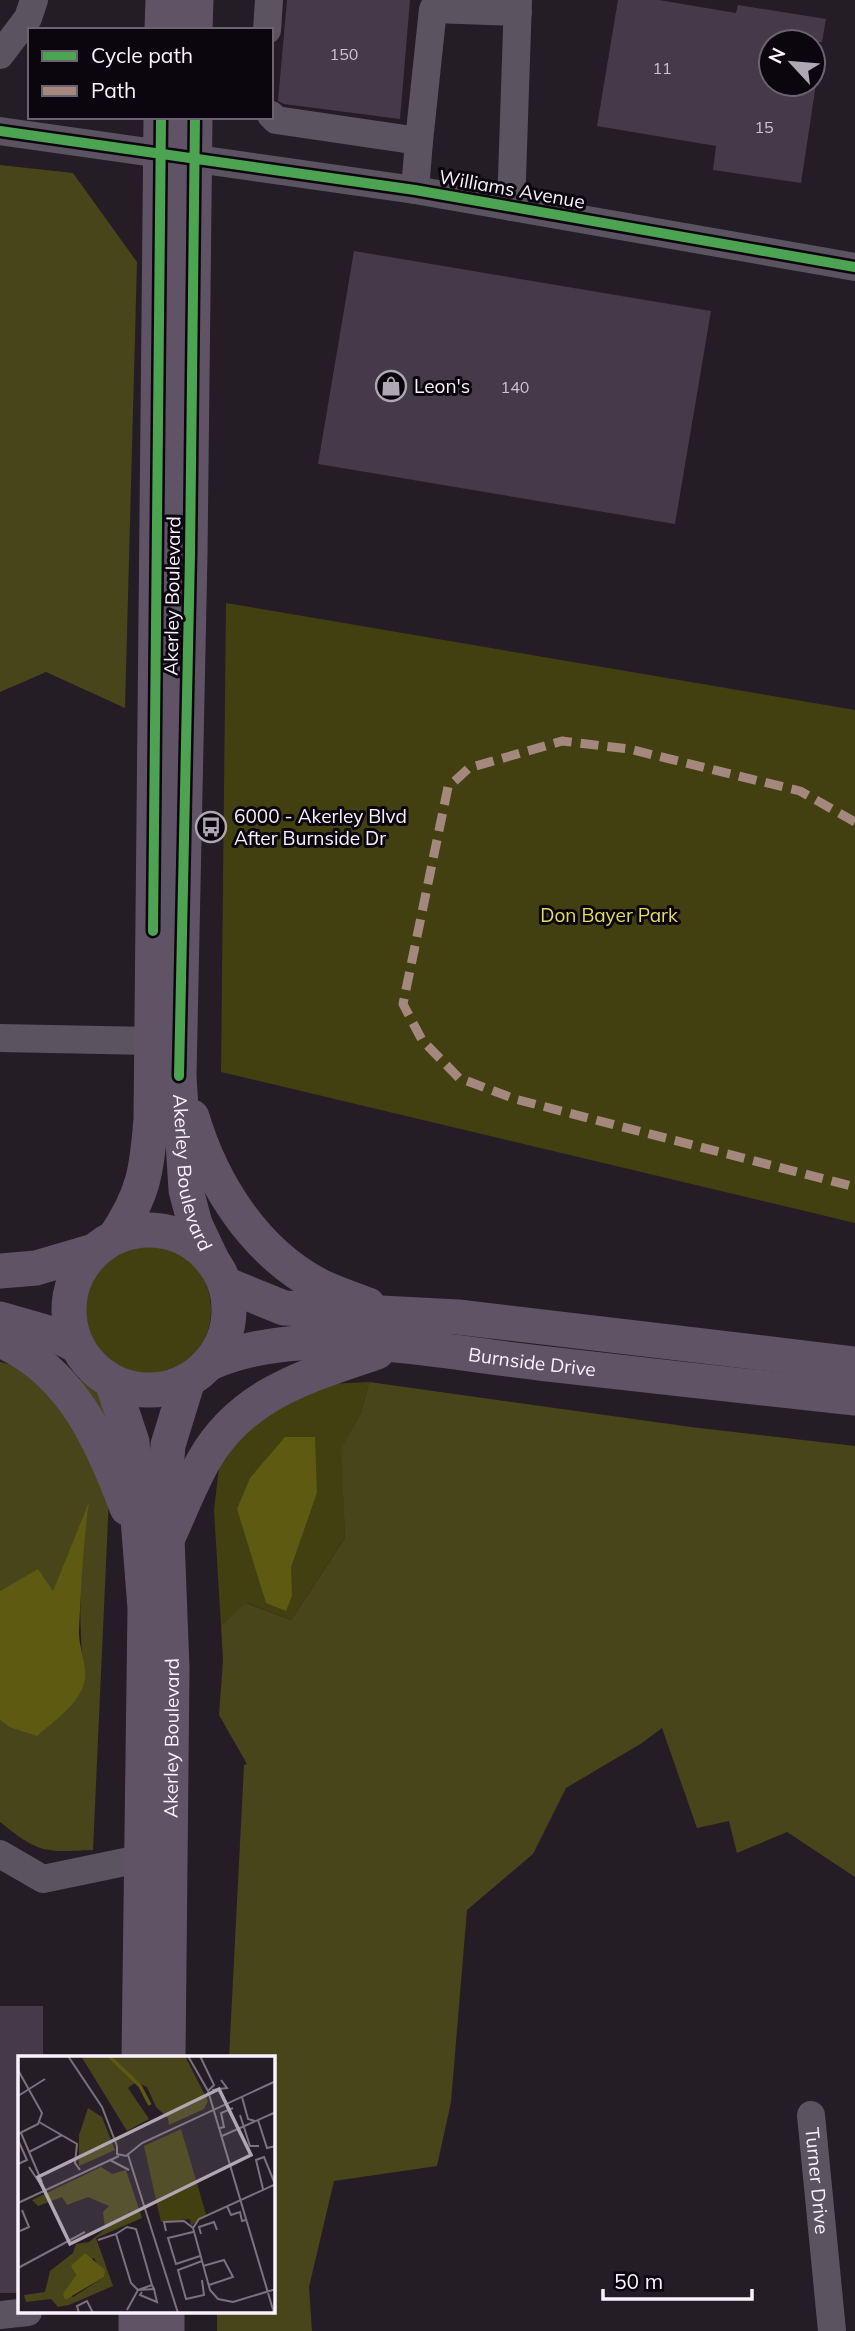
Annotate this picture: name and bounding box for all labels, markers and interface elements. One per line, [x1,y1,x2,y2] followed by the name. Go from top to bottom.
[28,28,273,119] legend
[757,28,827,98] north arrow
[91,42,193,68] text: Cycle path
[330,44,358,64] house number: 150
[763,44,791,67] text: N
[652,58,672,78] house number: 11
[91,77,136,103] text: Path
[754,117,774,137] house number: 15
[437,164,587,214] street label: Williams Avenue
[374,369,408,403] shop icon: Leon's
[414,374,470,398] place label: Leon's
[501,377,529,397] house number: 140
[159,516,185,676] street label: Akerley Boulevard
[234,804,407,850] place label: 6000 - Akerley Blvd After Burnside Dr
[194,810,228,844] bus stop icon: 6000 - Akerley Blvd After Burnside Dr
[540,903,678,927] park label: Don Bayer Park
[168,1093,218,1255] street label: Akerley Boulevard
[467,1342,597,1381] street label: Burnside Drive
[158,1658,184,1818] street label: Akerley Boulevard
[18,2056,275,2314] inset map
[800,2126,835,2235] street label: Turner Drive
[603,2258,752,2302] scale bar
[614,2268,663,2294] text: 50 m

